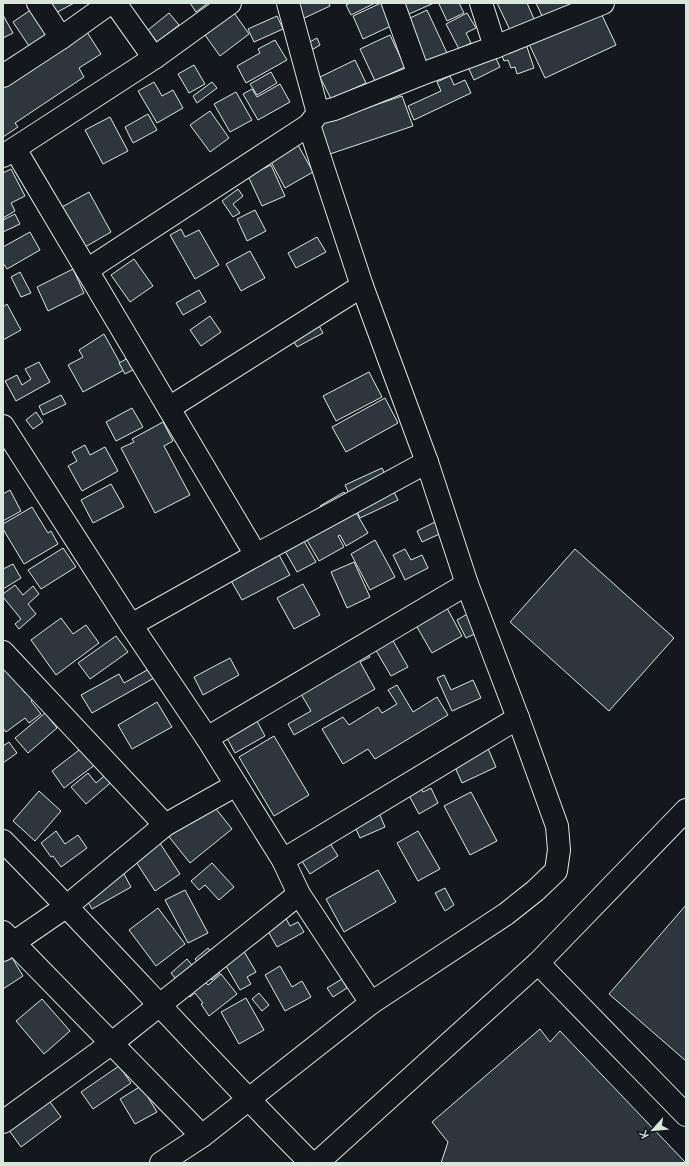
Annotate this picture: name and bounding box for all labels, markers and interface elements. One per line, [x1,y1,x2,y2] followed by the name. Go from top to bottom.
[633,1110,673,1150] north arrow
[636,1127,653,1141] text: K

